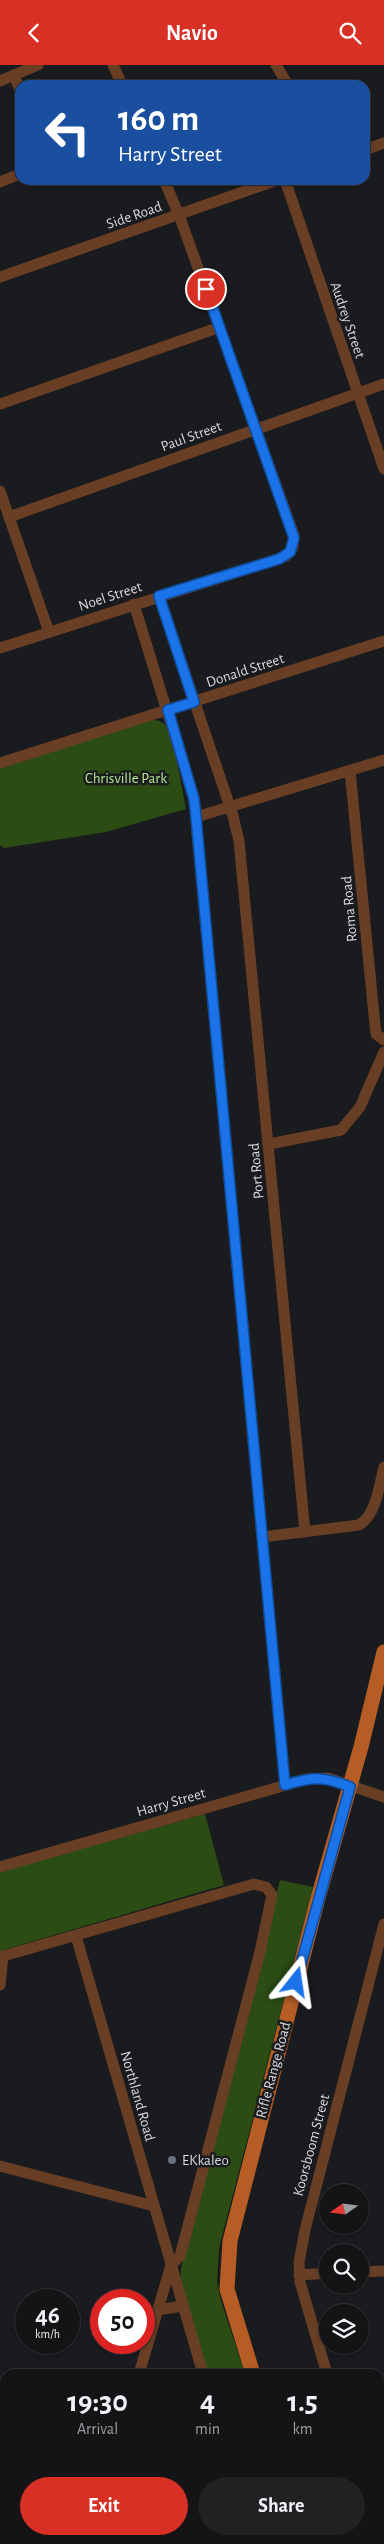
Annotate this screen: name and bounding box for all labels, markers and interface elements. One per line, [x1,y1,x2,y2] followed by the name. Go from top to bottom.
[20,19,48,47] icon: back
[336,19,364,47] icon: search
[166,22,218,44] text: Navio
[35,100,100,165] icon: left
[118,102,199,137] text: 160 m
[118,143,222,165] text: Harry Street
[104,199,164,232] street label: Side Road
[185,268,227,310] pin
[192,275,220,303] icon: arrive
[327,280,368,360] street label: Audrey Street
[159,418,224,454] street label: Paul Street
[77,579,144,614] street label: Noel Street
[204,651,286,690] street label: Donald Street
[85,771,167,786] park label: Chrisville Park
[339,875,360,943] street label: Roma Road
[247,1142,266,1200] street label: Port Road
[135,1785,207,1819] street label: Harry Street
[269,1955,321,2007] position arrow
[253,2020,294,2120] street label: Rifle Range Road
[118,2049,158,2143] street label: Northland Road
[291,2092,332,2198] street label: Koorsboom Street
[182,2153,229,2168] place label: EKkaleo
[166,2154,178,2166] marker: EKkaleo
[319,2184,369,2234] north arrow
[319,2184,369,2354] map controls
[319,2244,369,2294] button: search
[90,2289,155,2354] speed limit sign: 50
[35,2303,60,2328] text: 46
[319,2304,369,2354] button: layers
[35,2328,60,2340] text: km/h
[67,2387,128,2417] text: 19:30
[200,2387,215,2417] text: 4
[287,2387,318,2417] text: 1.5
[77,2421,118,2437] text: Arrival
[195,2421,220,2437] text: min
[292,2421,313,2437] text: km
[20,2477,188,2535] button: Exit
[198,2477,365,2535] button: Share

